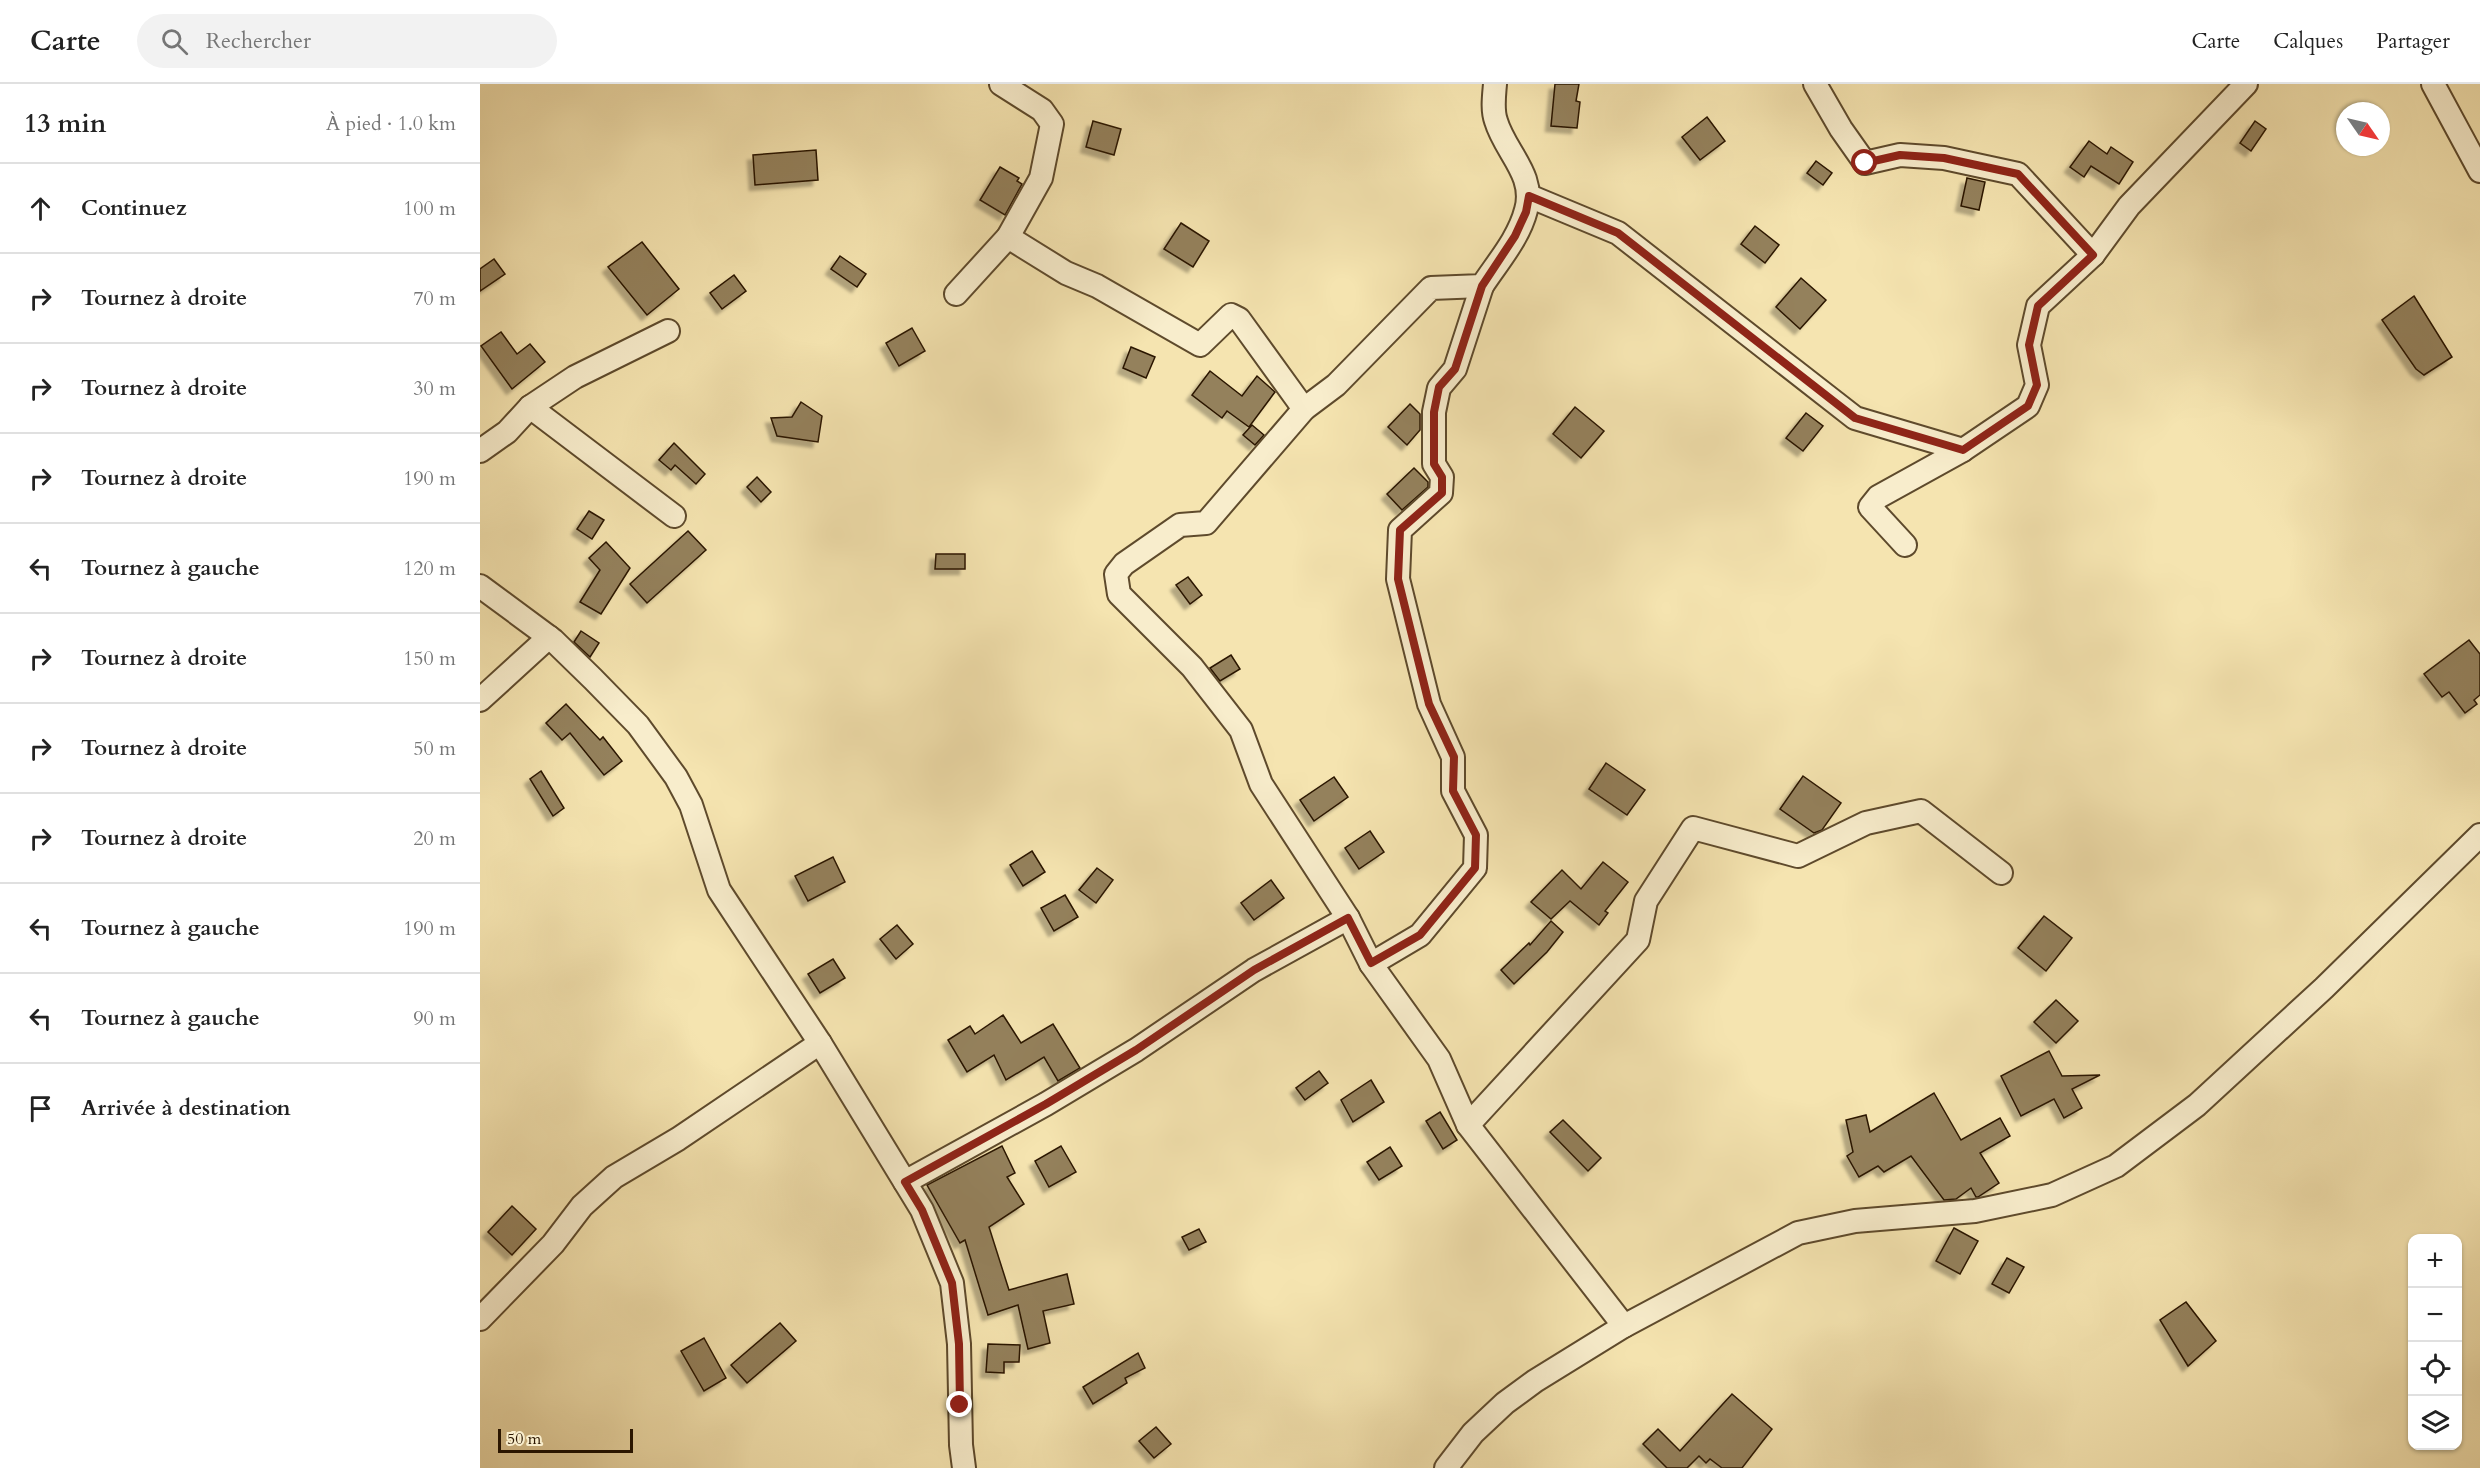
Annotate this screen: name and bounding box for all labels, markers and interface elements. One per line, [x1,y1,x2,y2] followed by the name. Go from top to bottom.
[137,14,557,68] search box
[30,22,101,60] text: Carte
[158,25,191,58] icon: search
[206,26,311,56] text: Rechercher
[2191,27,2240,56] text: Carte
[2273,27,2343,56] text: Calques
[2376,27,2450,56] text: Partager
[2336,102,2390,156] north arrow
[24,106,107,141] text: 13 min
[326,110,456,137] text: À pied · 1.0 km
[1851,149,1877,175] route start
[24,192,57,225] icon: ahead
[81,193,187,223] text: Continuez
[403,195,456,222] text: 100 m
[24,282,57,315] icon: right
[81,283,247,313] text: Tournez à droite
[413,285,456,312] text: 70 m
[24,372,57,405] icon: right
[81,373,247,403] text: Tournez à droite
[413,375,456,402] text: 30 m
[24,462,57,495] icon: right
[81,463,247,493] text: Tournez à droite
[403,465,456,492] text: 190 m
[24,552,57,585] icon: left
[81,553,260,583] text: Tournez à gauche
[403,555,456,582] text: 120 m
[24,642,57,675] icon: right
[81,643,247,673] text: Tournez à droite
[403,645,456,672] text: 150 m
[24,732,57,765] icon: right
[81,733,247,763] text: Tournez à droite
[413,735,456,762] text: 50 m
[24,822,57,855] icon: right
[81,823,247,853] text: Tournez à droite
[413,825,456,852] text: 20 m
[24,912,57,945] icon: left
[81,913,260,943] text: Tournez à gauche
[403,915,456,942] text: 190 m
[24,1002,57,1035] icon: left
[81,1003,260,1033] text: Tournez à gauche
[413,1005,456,1032] text: 90 m
[24,1092,57,1125] icon: arrive
[81,1093,291,1123] text: Arrivée à destination
[2408,1234,2462,1450] map controls
[2408,1234,2462,1288] button: +
[2408,1288,2462,1342] button: −
[2408,1342,2462,1396] button: locate
[946,1391,972,1417] route end
[2408,1396,2462,1450] button: layers
[498,1426,633,1454] scale bar
[507,1428,541,1450] text: 50 m

